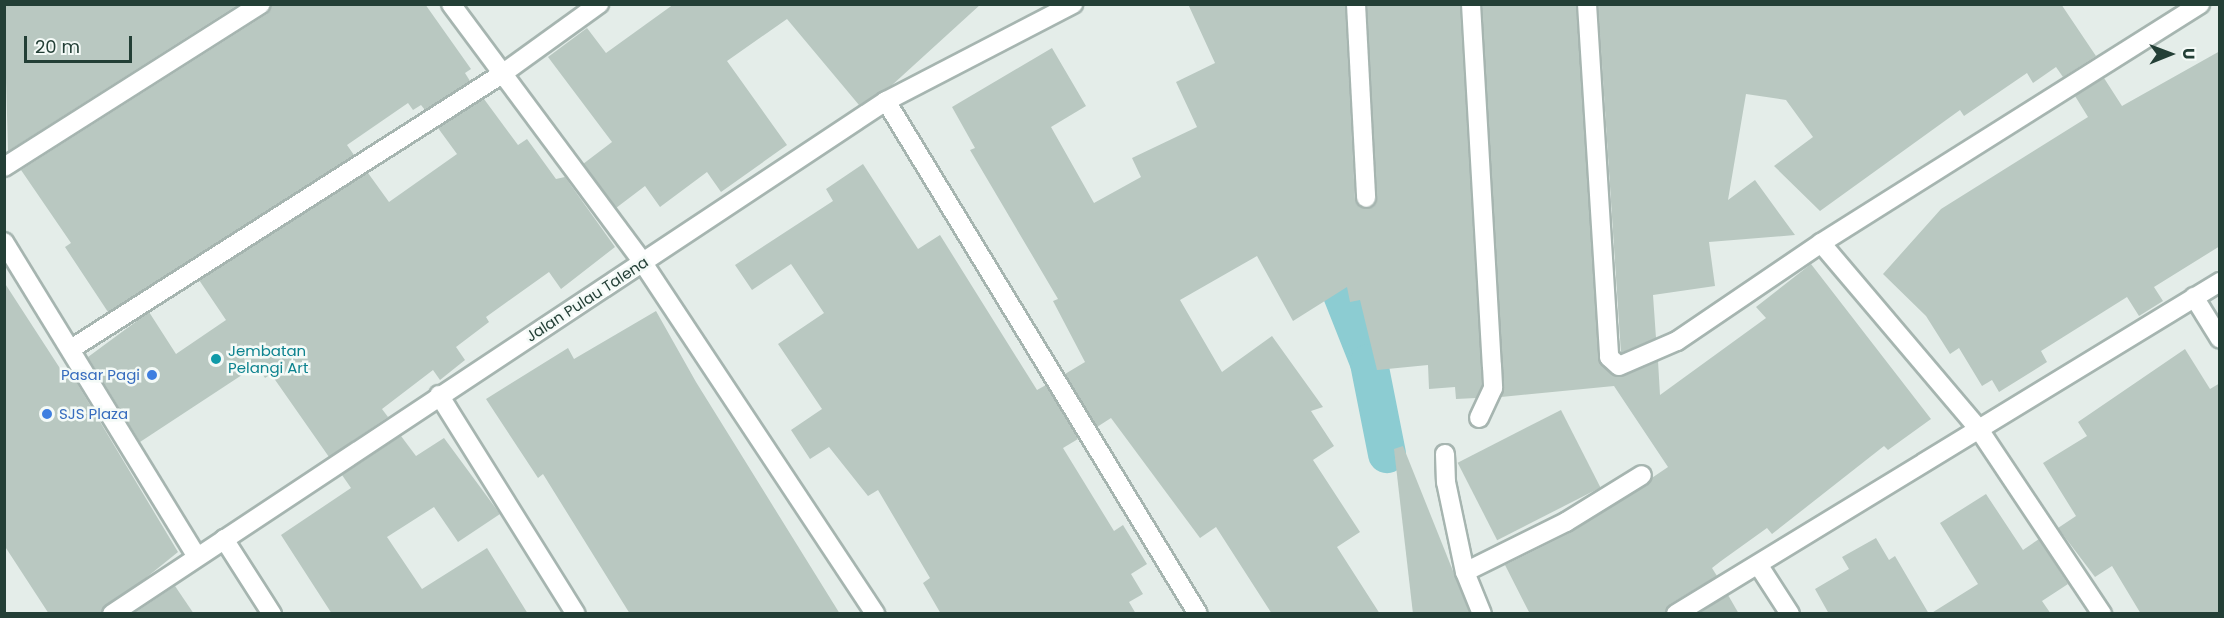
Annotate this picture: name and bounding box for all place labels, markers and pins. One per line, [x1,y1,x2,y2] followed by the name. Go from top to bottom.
[228,341,308,376] place label: Jembatan Pelangi Art
[209,352,223,366] marker: Jembatan Pelangi Art
[61,366,140,384] place label: Pasar Pagi
[145,368,159,382] marker: Pasar Pagi
[59,405,128,423] place label: SJS Plaza
[40,407,54,421] marker: SJS Plaza

